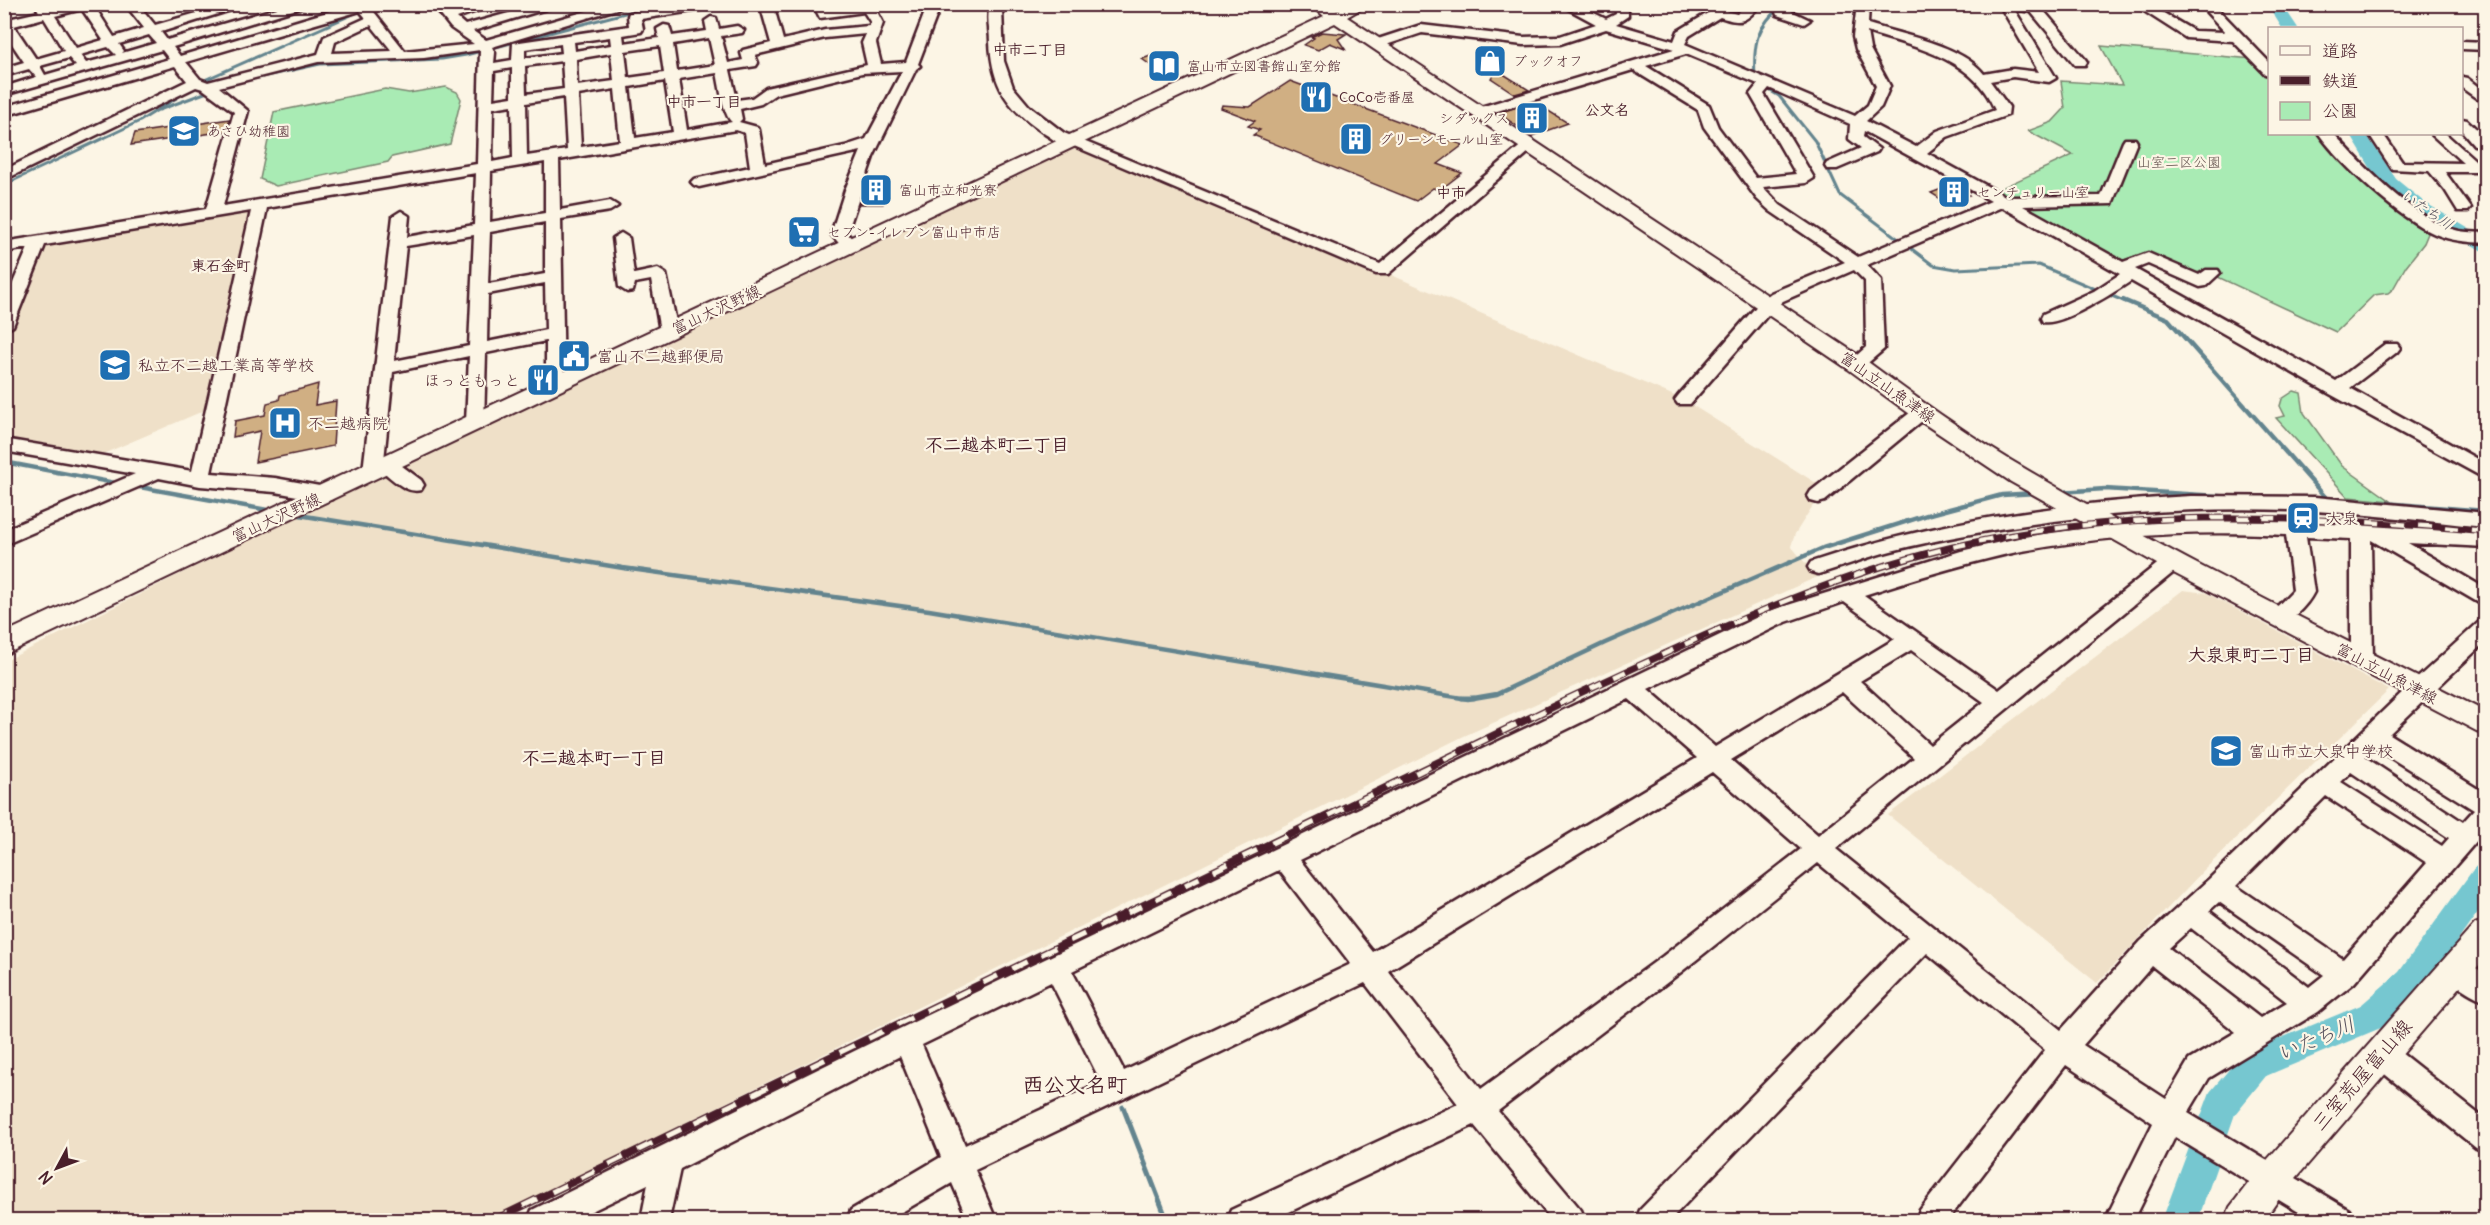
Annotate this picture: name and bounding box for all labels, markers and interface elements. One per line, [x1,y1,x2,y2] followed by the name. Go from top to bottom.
[2268,27,2463,135] legend
[2322,39,2358,62] text: 道路
[992,40,1068,59] district label: 中市二丁目
[1472,43,1508,79] shop icon: ブックオフ
[1146,48,1182,84] library icon: 富山市立図書館山室分館
[1513,52,1583,70] place label: ブックオフ
[1187,57,1341,75] place label: 富山市立図書館山室分館
[2322,69,2358,92] text: 鉄道
[1298,79,1334,115] restaurant icon: CoCo壱番屋
[1339,88,1415,106] place label: CoCo壱番屋
[666,92,742,111] district label: 中市一丁目
[2322,99,2358,122] text: 公園
[1514,100,1550,136] building icon: シダックス
[1584,100,1630,119] district label: 公文名
[1439,109,1509,127] place label: シダックス
[166,113,202,149] school or university icon: あさひ幼稚園
[1338,121,1374,157] building icon: グリーンモール山室
[207,122,290,140] place label: あさひ幼稚園
[1379,130,1503,148] place label: グリーンモール山室
[2137,153,2221,171] park label: 山室二区公園
[858,172,894,208] building icon: 富山市立和光寮
[1936,174,1972,210] building icon: センチュリー山室
[899,181,997,199] place label: 富山市立和光寮
[1436,183,1466,202] district label: 中市
[1977,183,2089,201] place label: センチュリー山室
[2398,185,2457,234] water label: いたち川
[786,214,822,250] supermarket icon: セブン-イレブン富山中市店
[827,223,1001,241] place label: セブン-イレブン富山中市店
[191,256,251,275] district label: 東石金町
[668,280,764,338] street label: 富山大沢野線
[556,338,592,374] public building icon: 富山不二越郵便局
[597,346,725,366] place label: 富山不二越郵便局
[97,347,133,383] school or university icon: 私立不二越工業高等学校
[1836,347,1940,427] street label: 富山立山魚津線
[138,355,314,375] place label: 私立不二越工業高等学校
[525,362,561,398] restaurant icon: ほっともっと
[424,370,520,390] place label: ほっともっと
[267,405,303,441] hospital icon: 不二越病院
[308,413,388,433] place label: 不二越病院
[925,433,1069,456] district label: 不二越本町二丁目
[228,488,324,546] street label: 富山大沢野線
[2285,500,2321,536] station icon: 大泉
[2326,508,2358,528] place label: 大泉
[2333,638,2441,708] street label: 富山立山魚津線
[2188,643,2314,666] district label: 大泉東町二丁目
[2208,733,2244,769] school or university icon: 富山市立大泉中学校
[2249,741,2393,761] place label: 富山市立大泉中学校
[522,746,666,769] district label: 不二越本町一丁目
[2273,1010,2359,1067] water label: いたち川
[2306,1014,2417,1136] street label: 三室荒屋富山線
[1023,1071,1128,1098] district label: 西公文名町
[27,1138,87,1198] north arrow
[35,1167,57,1189] text: N

